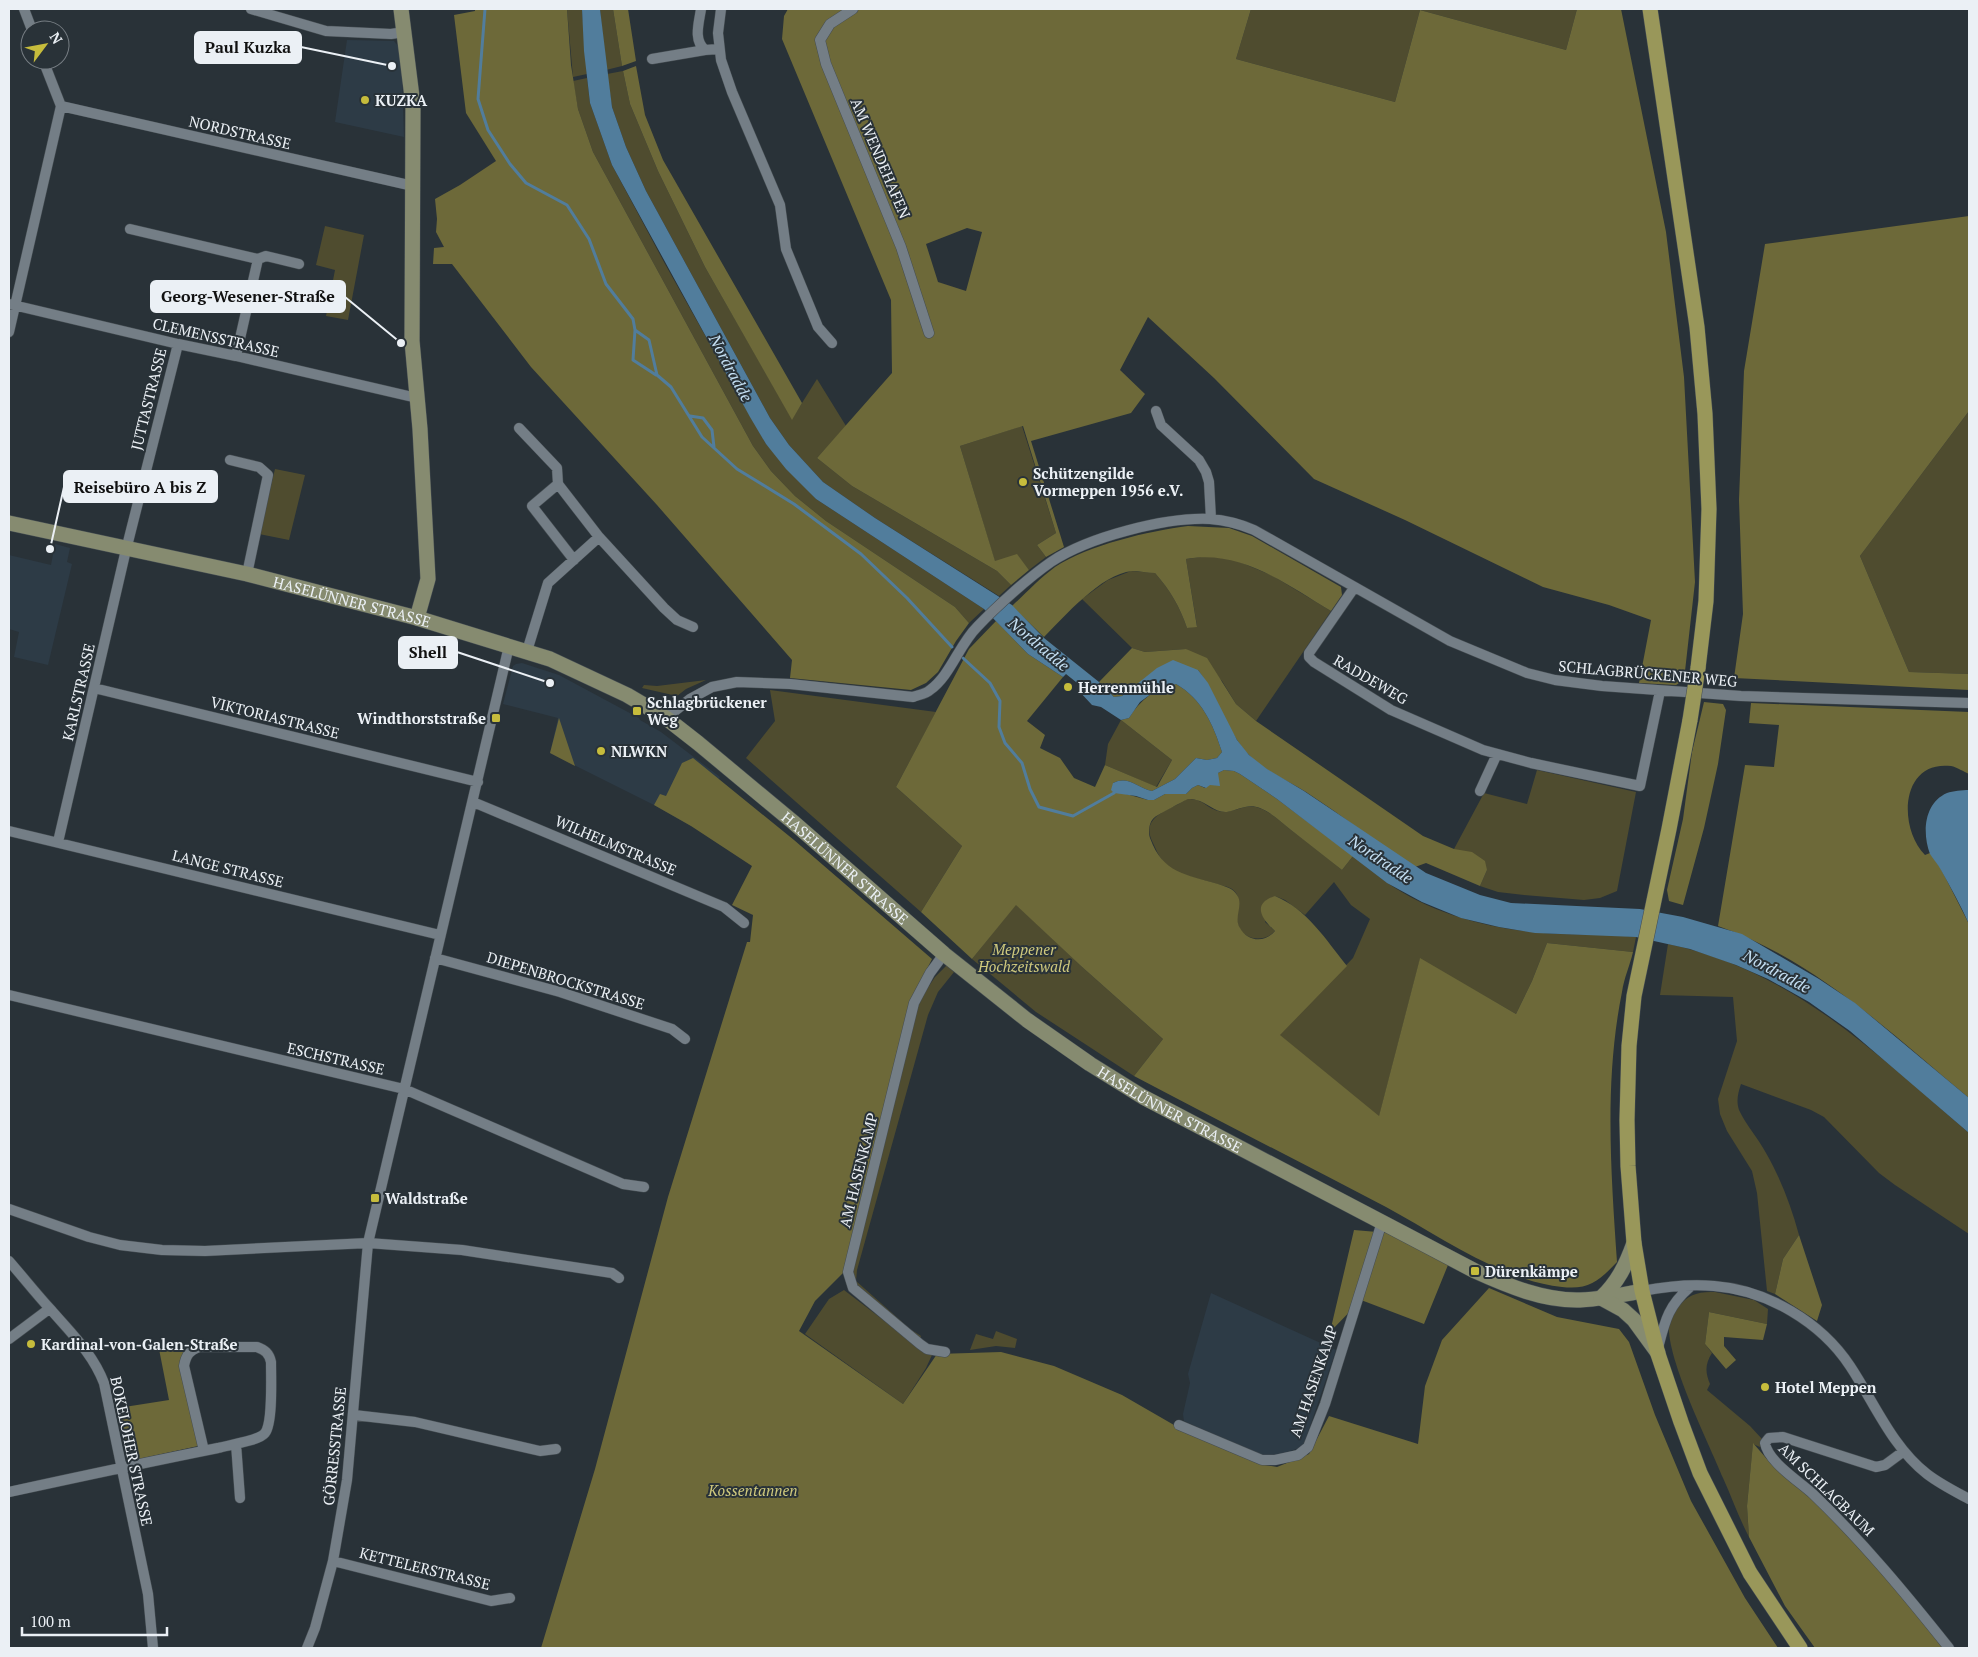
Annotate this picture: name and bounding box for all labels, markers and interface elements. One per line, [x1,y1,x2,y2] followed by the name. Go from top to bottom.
[20,20,70,70] north arrow
[46,28,68,48] text: N
[195,32,301,63] callout: Paul Kuzka
[205,36,291,58] text: Paul Kuzka
[375,90,427,110] place label: KUZKA
[359,94,371,106] marker: KUZKA
[847,95,915,221] street label: AM WENDEHAFEN
[187,111,293,153] street label: NORDSTRASSE
[151,281,345,312] callout: Georg-Wesener-Straße
[161,285,335,307] text: Georg-Wesener-Straße
[151,313,281,361] street label: CLEMENSSTRASSE
[704,329,758,406] water label: Nordradde
[126,346,170,452] street label: JUTTASTRASSE
[1033,463,1183,500] place label: Schützengilde Vormeppen 1956 e.V.
[64,471,217,502] callout: Reisebüro A bis Z
[74,476,206,498] text: Reisebüro A bis Z
[1017,476,1029,488] marker: Schützengilde Vormeppen 1956 e.V.
[271,571,433,632] street label: HASELÜNNER STRASSE
[1003,611,1074,676] water label: Nordradde
[399,637,457,668] callout: Shell
[57,641,99,743] street label: KARLSTRASSE
[409,641,447,663] text: Shell
[1330,650,1412,709] street label: RADDEWEG
[1558,655,1739,691] street label: SCHLAGBRÜCKENER WEG
[1078,677,1174,697] place label: Herrenmühle
[1062,681,1074,693] marker: Herrenmühle
[208,691,342,743] street label: VIKTORIASTRASSE
[647,692,767,729] place label: Schlagbrückener Weg
[631,705,643,717] marker: Schlagbrückener Weg
[357,708,486,728] place label: Windthorststraße
[490,712,502,724] marker: Windthorststraße
[611,741,668,761] place label: NLWKN
[595,745,607,757] marker: NLWKN
[778,807,913,929] street label: HASELÜNNER STRASSE
[552,810,680,880] street label: WILHELMSTRASSE
[1344,829,1418,889] water label: Nordradde
[170,844,286,892] street label: LANGE STRASSE
[977,939,1071,976] park label: Meppener Hochzeitswald
[1738,944,1815,998] water label: Nordradde
[485,946,647,1014] street label: DIEPENBROCKSTRASSE
[285,1037,387,1079] street label: ESCHSTRASSE
[1094,1061,1246,1157] street label: HASELÜNNER STRASSE
[834,1111,882,1229] street label: AM HASENKAMP
[385,1188,468,1208] place label: Waldstraße
[369,1192,381,1204] marker: Waldstraße
[1485,1261,1578,1281] place label: Dürenkämpe
[1469,1265,1481,1277] marker: Dürenkämpe
[1284,1322,1342,1440] street label: AM HASENKAMP
[41,1334,238,1354] place label: Kardinal-von-Galen-Straße
[25,1338,37,1350] marker: Kardinal-von-Galen-Straße
[106,1374,158,1528] street label: BOKELOHER STRASSE
[1775,1377,1877,1397] place label: Hotel Meppen
[1759,1381,1771,1393] marker: Hotel Meppen
[318,1386,350,1506] street label: GÖRRESSTRASSE
[1775,1438,1879,1540] street label: AM SCHLAGBAUM
[707,1480,798,1500] park label: Kossentannen
[357,1542,493,1594] street label: KETTELERSTRASSE
[22,1604,168,1636] scale bar
[30,1611,71,1631] text: 100 m

